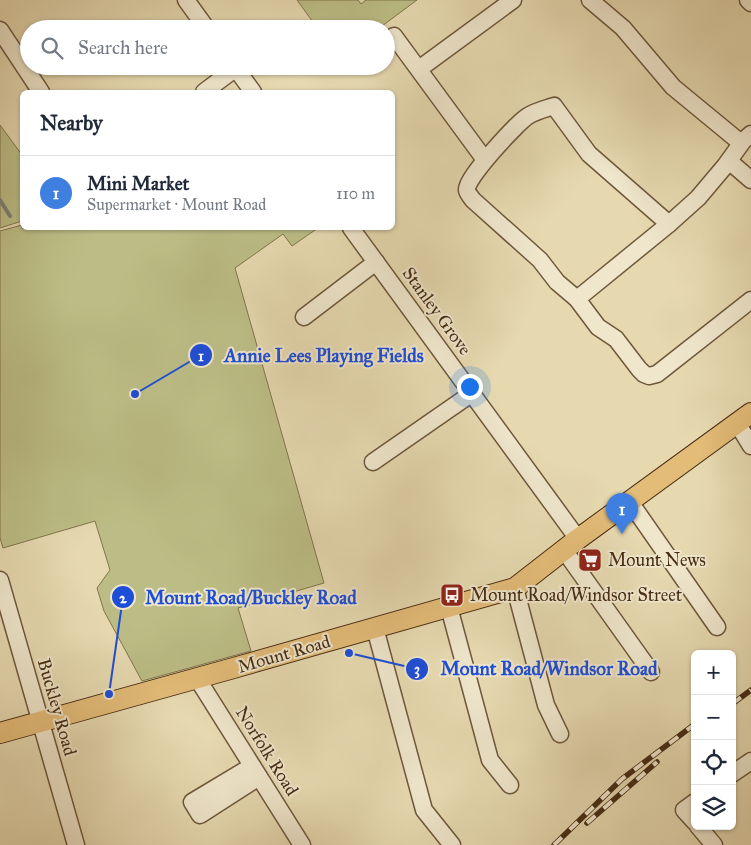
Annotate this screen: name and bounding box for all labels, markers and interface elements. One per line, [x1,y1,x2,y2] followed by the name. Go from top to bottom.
[20,20,395,75] search box
[38,34,66,62] icon: search
[78,36,168,59] text: Search here
[40,110,103,136] text: Nearby
[87,172,189,195] text: Mini Market
[53,184,59,203] text: 1
[336,184,375,203] text: 110 m
[87,195,266,214] text: Supermarket · Mount Road
[398,263,476,359] street label: Stanley Grove
[189,338,433,372] callout: Annie Lees Playing Fields
[222,344,424,368] text: Annie Lees Playing Fields
[198,347,204,365] text: 1
[457,374,483,400] your location
[606,493,638,534] pin: 1
[577,547,603,573] supermarket icon: Mount News
[608,549,706,571] place label: Mount News
[111,580,367,614] callout: Mount Road/Buckley Road
[439,582,465,608] bus stop icon: Mount Road/Windsor Street
[470,584,683,606] place label: Mount Road/Windsor Street
[145,586,357,610] text: Mount Road/Buckley Road
[119,589,127,607] text: 2
[235,630,333,678] street label: Mount Road
[691,650,736,830] map controls
[691,650,736,695] button: +
[405,652,667,686] callout: Mount Road/Windsor Road
[33,656,81,758] street label: Buckley Road
[440,657,658,680] text: Mount Road/Windsor Road
[414,660,420,679] text: 3
[691,695,736,740] button: −
[231,702,303,800] street label: Norfolk Road
[691,740,736,785] button: locate
[691,785,736,830] button: layers

